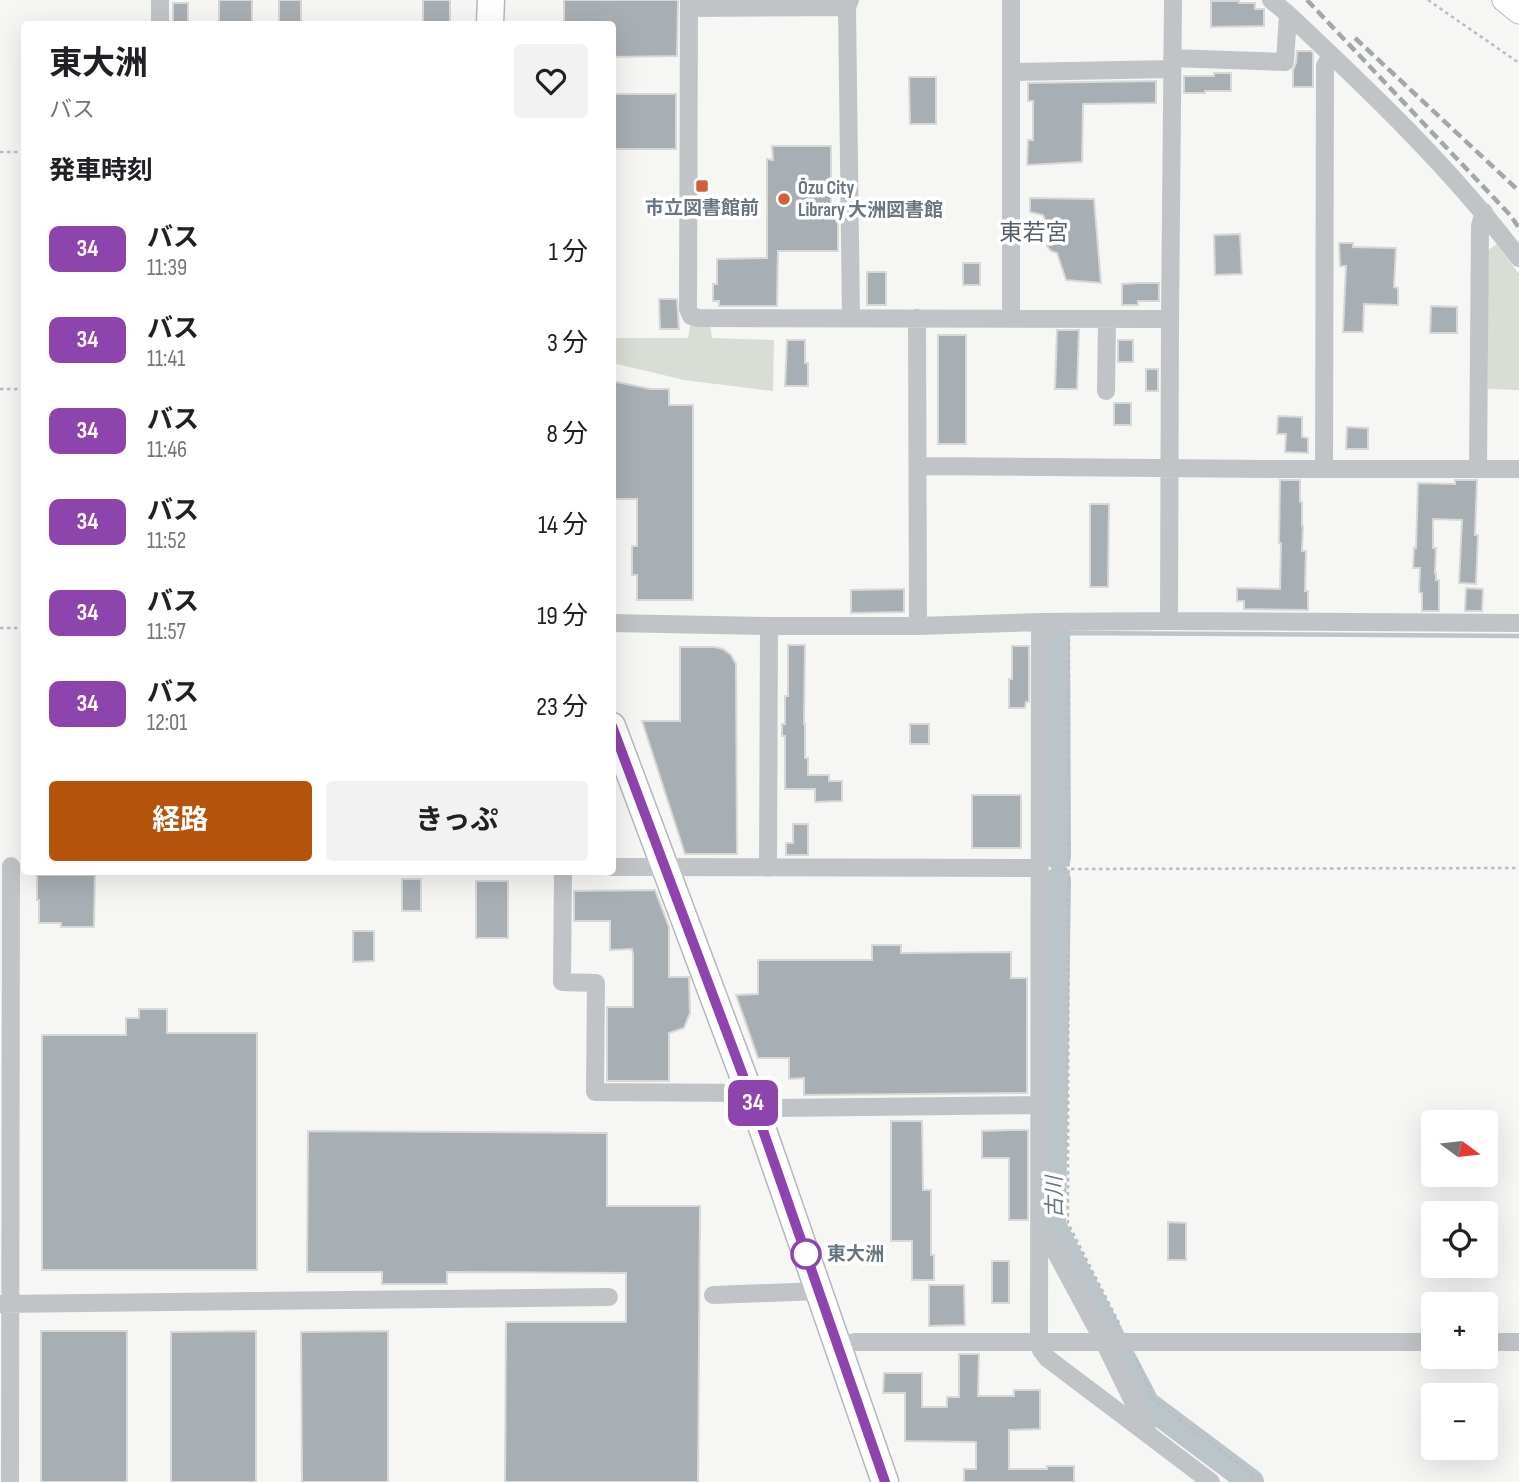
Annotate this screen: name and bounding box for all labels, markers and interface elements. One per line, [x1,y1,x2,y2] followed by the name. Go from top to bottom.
[49,44,148,84] text: 東大洲
[514,44,588,118] button: heart
[49,96,95,124] text: バス
[49,156,153,187] text: 発車時刻
[798,177,943,222] place label: Ōzu City Library 大洲図書館
[694,178,710,194] marker: 市立図書館前
[776,191,792,207] marker: Ōzu City Library 大洲図書館
[645,197,759,220] place label: 市立図書館前
[1000,219,1069,247] district label: 東若宮
[147,223,199,254] text: バス
[77,234,98,263] text: 34
[549,237,588,268] text: 1 分
[147,254,187,282] text: 11:39
[147,314,199,345] text: バス
[77,325,98,354] text: 34
[547,328,588,359] text: 3 分
[147,345,185,373] text: 11:41
[147,405,199,436] text: バス
[77,416,98,445] text: 34
[546,419,588,450] text: 8 分
[147,436,187,464] text: 11:46
[147,496,199,527] text: バス
[77,507,98,536] text: 34
[538,510,588,541] text: 14 分
[147,527,186,555] text: 11:52
[147,587,199,618] text: バス
[77,598,98,627] text: 34
[537,601,588,632] text: 19 分
[147,618,186,646] text: 11:57
[147,678,199,709] text: バス
[77,689,98,718] text: 34
[536,692,588,723] text: 23 分
[147,709,187,737] text: 12:01
[49,781,312,861] button: 経路
[326,781,588,861] button: きっぷ
[722,1080,784,1126] line badge: 34
[742,1088,764,1117] text: 34
[1421,1110,1498,1186] north arrow
[1421,1110,1498,1460] map controls
[1042,1174,1068,1218] water label: 古川
[1421,1201,1498,1278] button: locate
[791,1239,821,1269] marker: 東大洲
[827,1243,884,1266] place label: 東大洲
[1421,1292,1498,1369] button: +
[1421,1383,1498,1460] button: −

